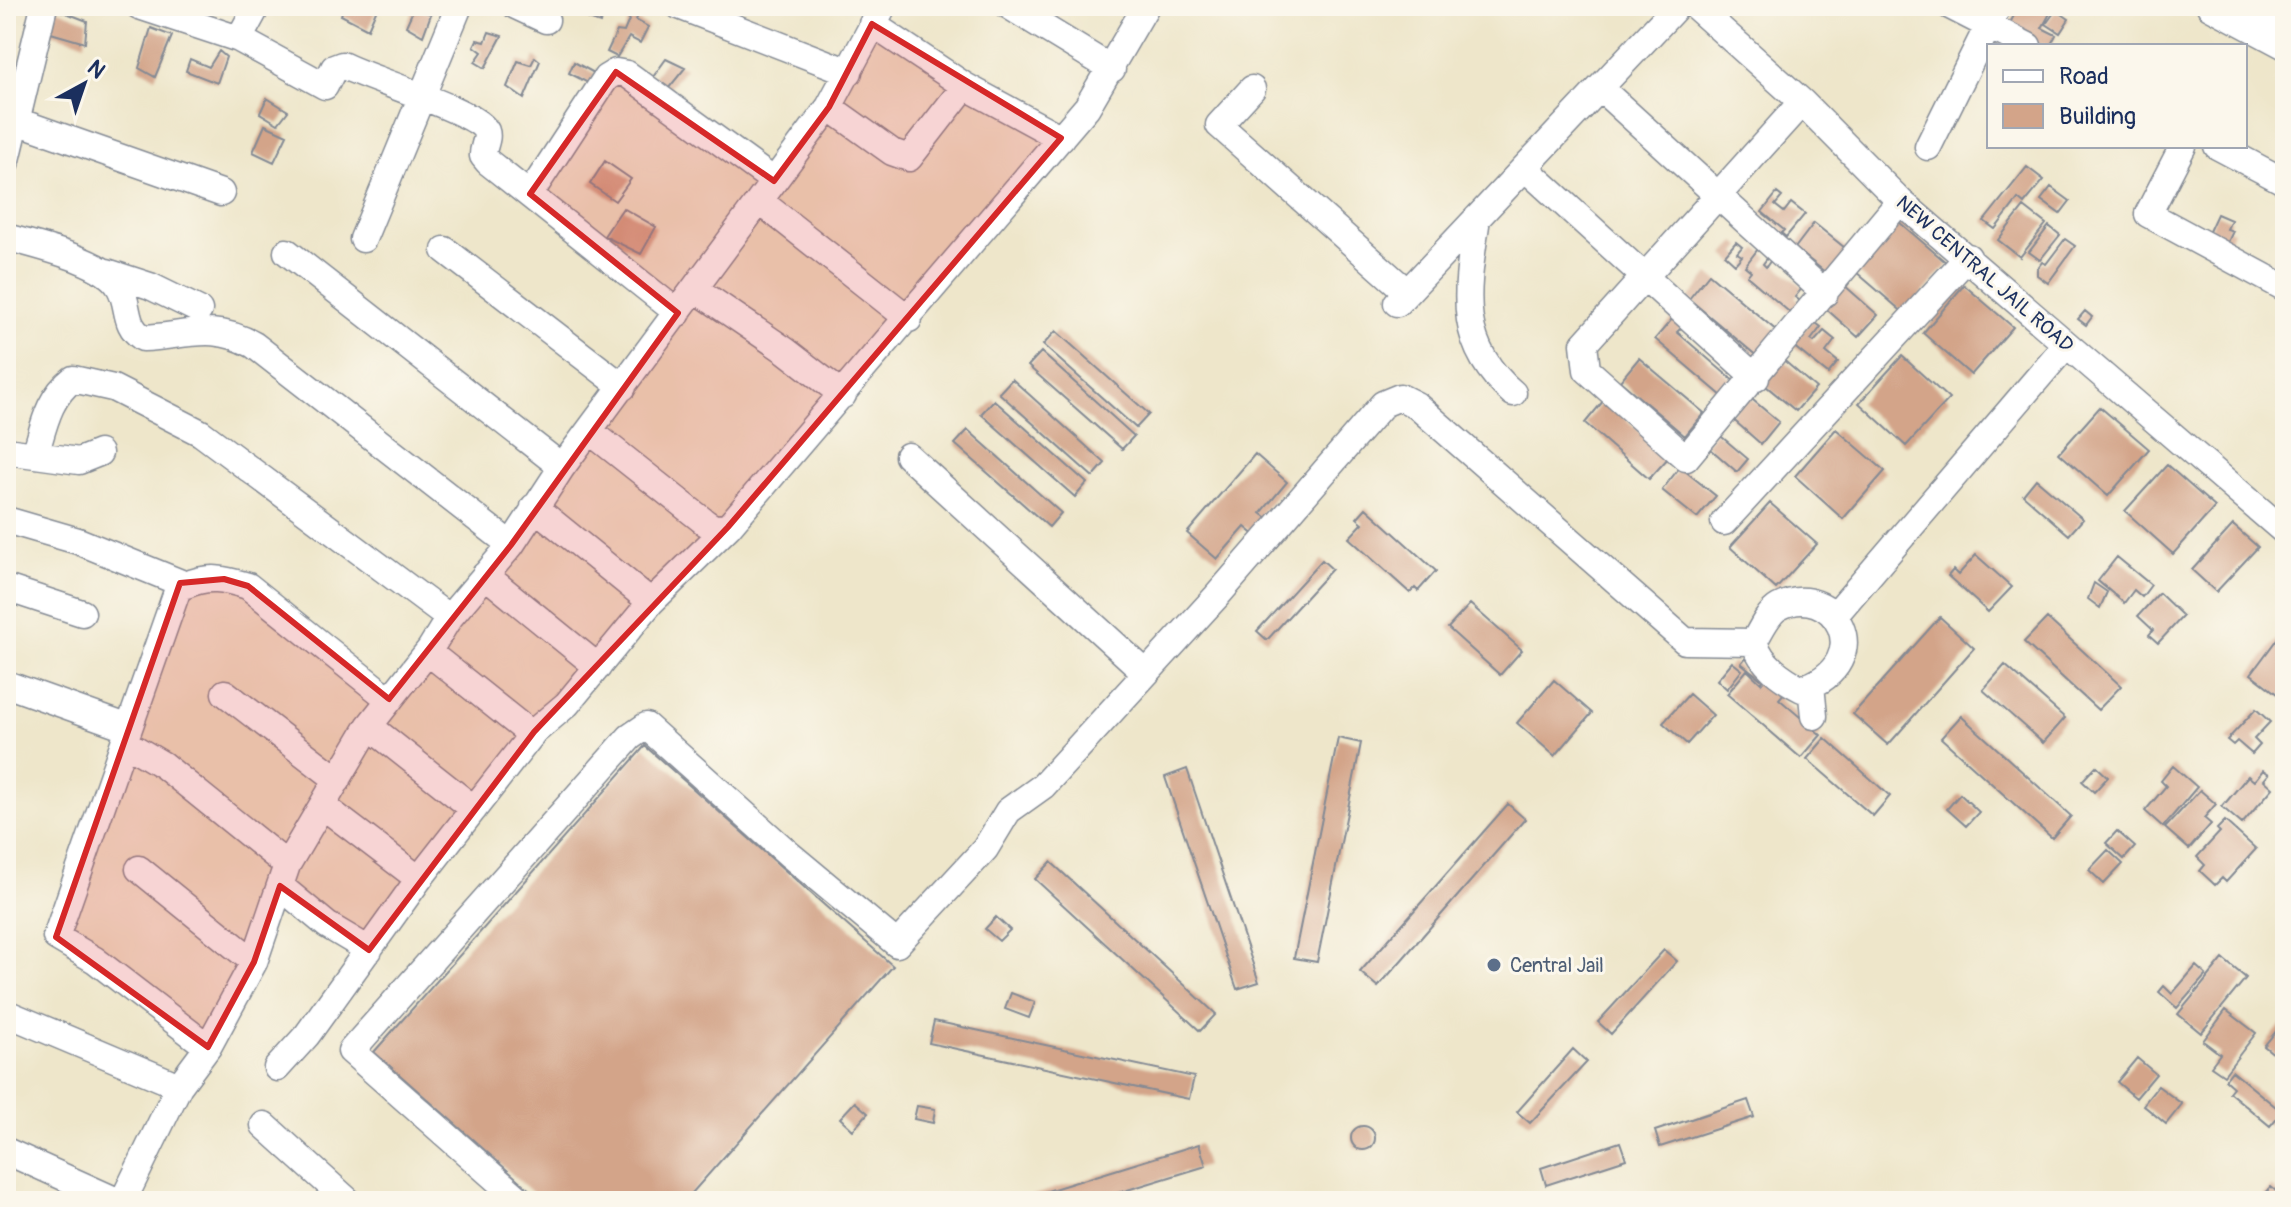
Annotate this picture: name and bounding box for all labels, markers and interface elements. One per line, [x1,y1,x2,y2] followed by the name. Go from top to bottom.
[44,44,124,124] north arrow
[1987,44,2247,148] legend
[82,54,111,85] text: N
[2059,62,2109,91] text: Road
[2059,102,2136,131] text: Building
[1891,190,2079,358] street label: NEW CENTRAL JAIL ROAD
[1510,953,1604,978] place label: Central Jail
[1485,956,1503,974] marker: Central Jail

